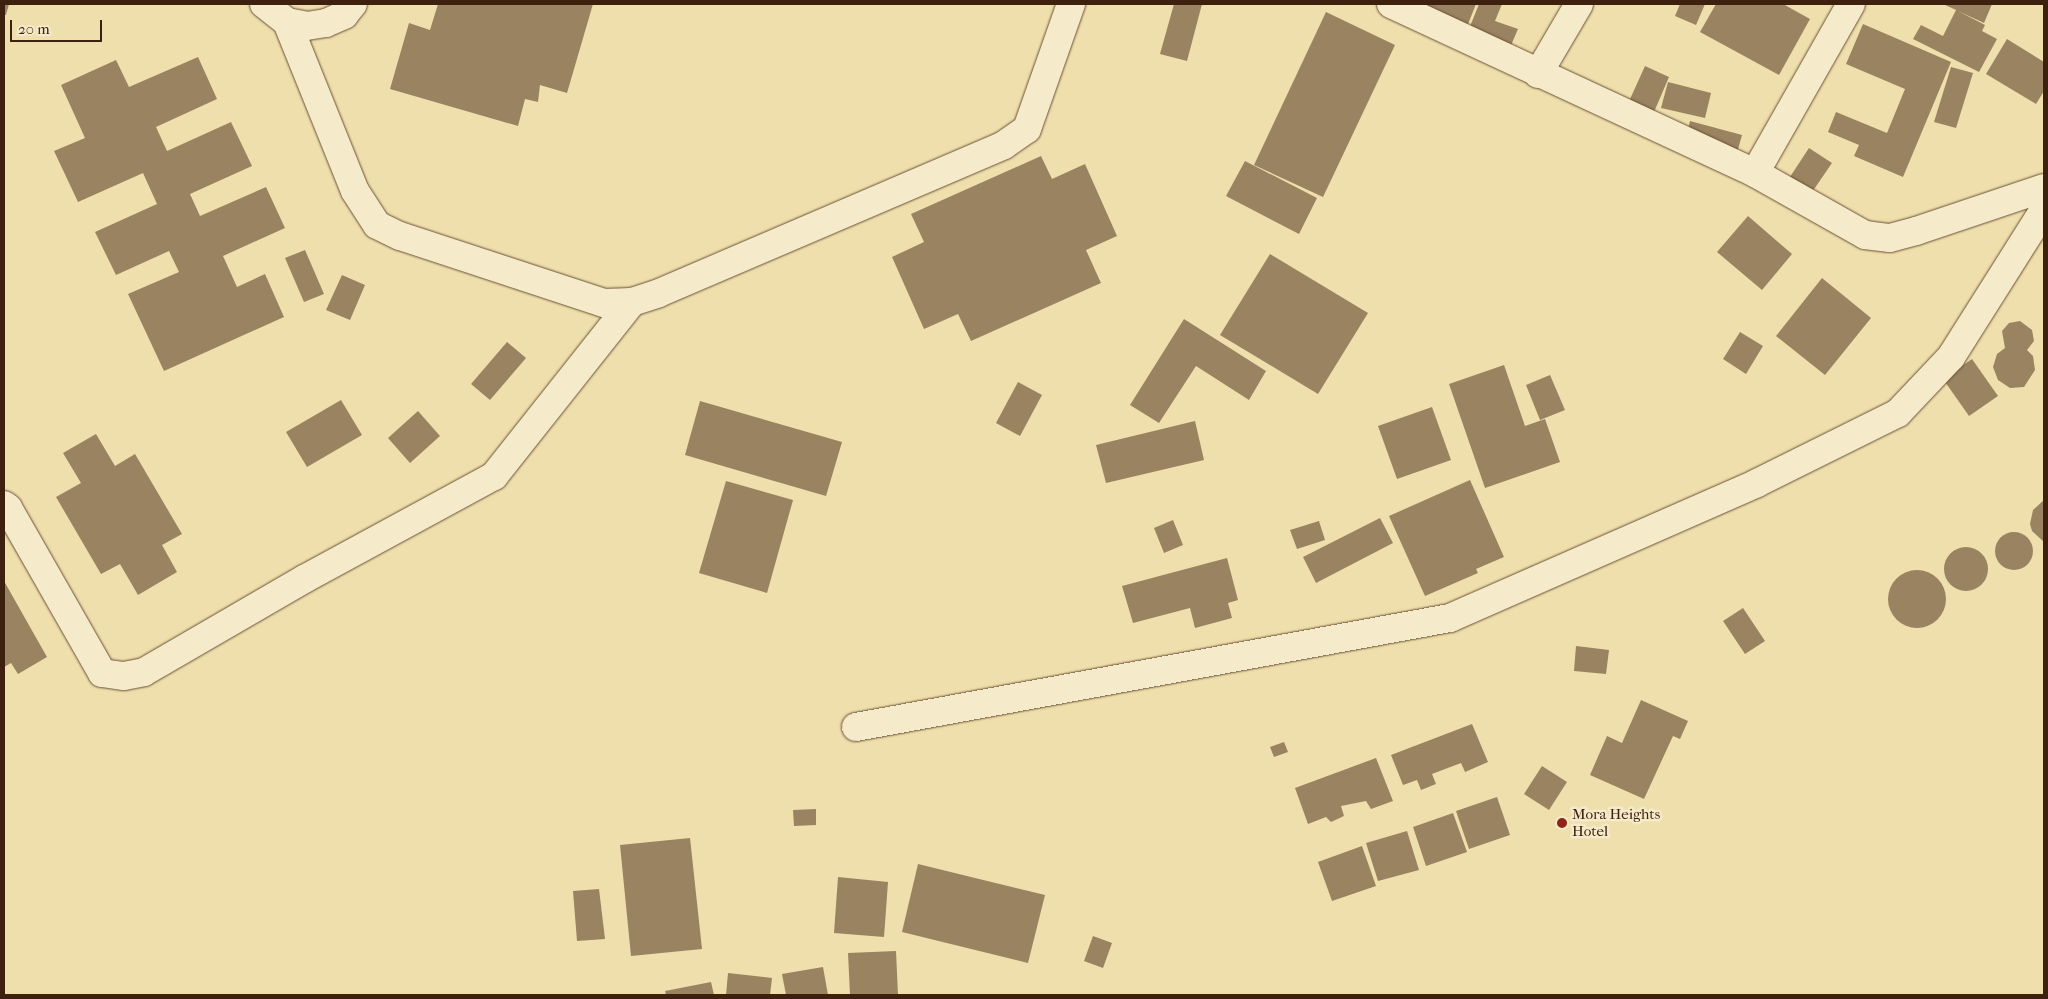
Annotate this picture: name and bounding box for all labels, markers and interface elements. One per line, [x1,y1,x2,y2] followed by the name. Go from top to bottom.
[12,10,105,42] scale bar
[18,20,50,38] text: 20 m
[1572,805,1660,840] place label: Mora Heights Hotel
[1556,817,1568,829] marker: Mora Heights Hotel

